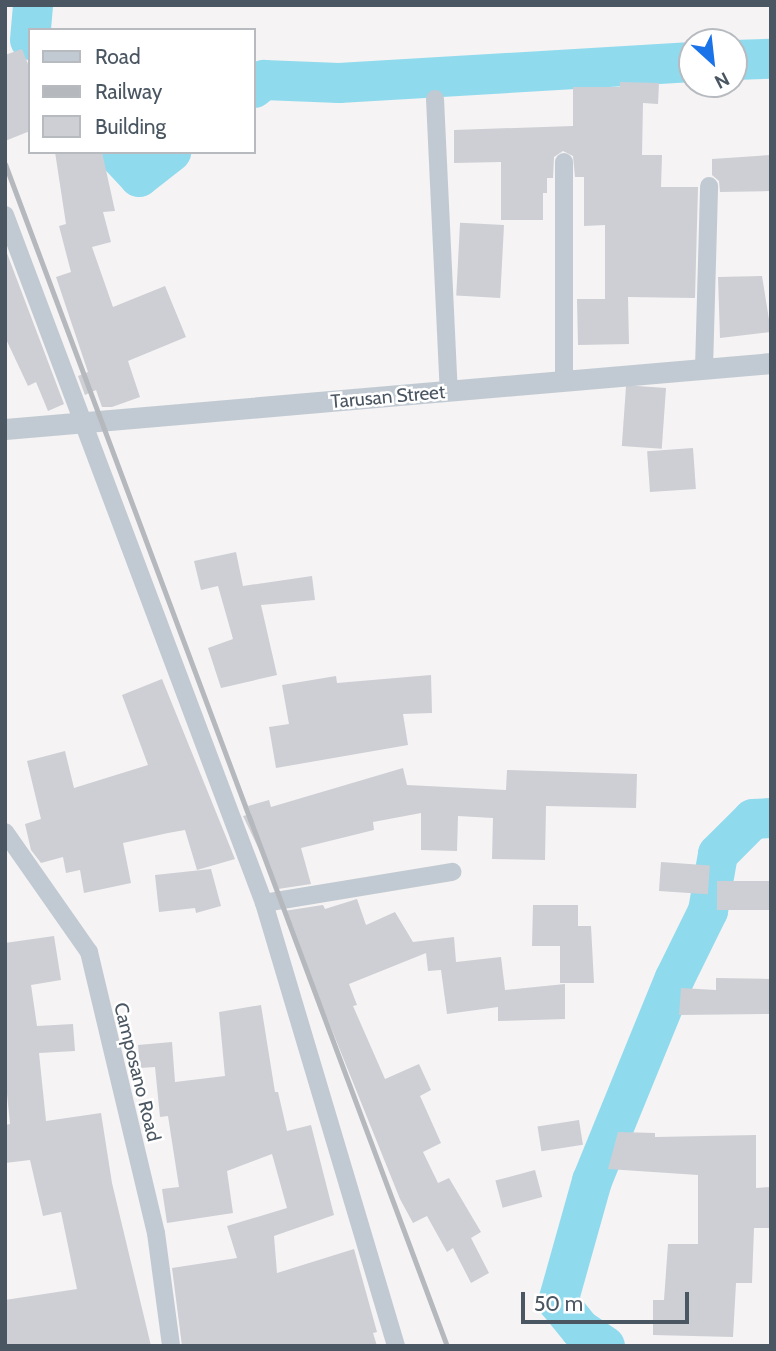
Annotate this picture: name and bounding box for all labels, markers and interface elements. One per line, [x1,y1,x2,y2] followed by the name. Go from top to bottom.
[28,28,256,154] legend
[678,28,748,98] north arrow
[95,44,141,69] text: Road
[711,67,733,94] text: N
[95,79,162,104] text: Railway
[95,114,166,139] text: Building
[330,381,446,413] street label: Tarusan Street
[109,1000,165,1144] street label: Camposano Road
[524,1278,692,1322] scale bar
[534,1291,583,1316] text: 50 m

